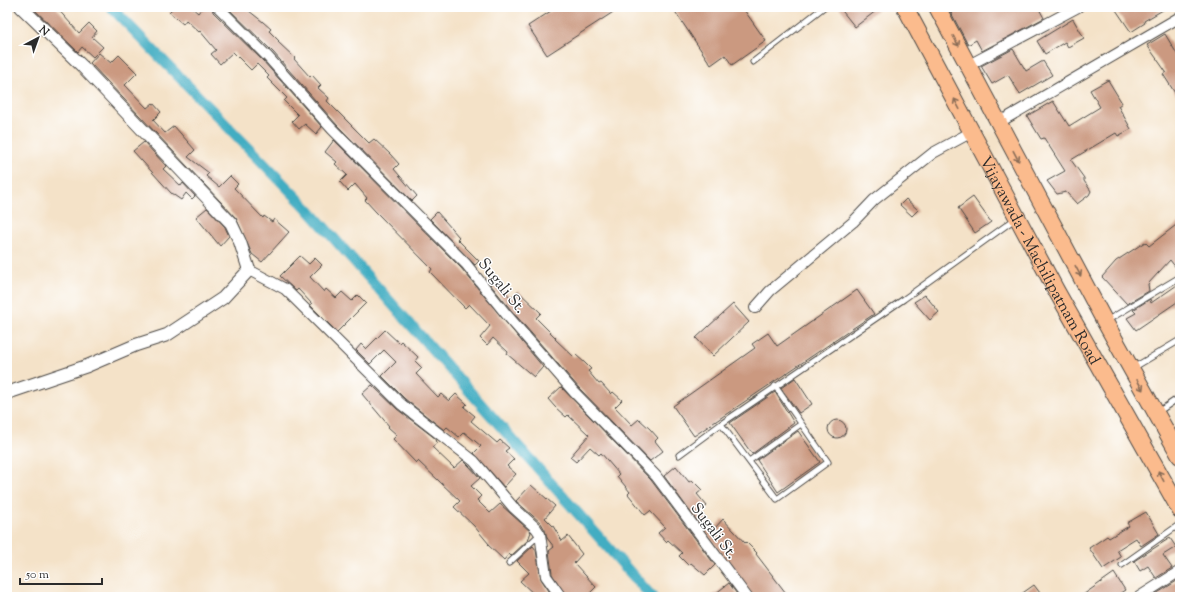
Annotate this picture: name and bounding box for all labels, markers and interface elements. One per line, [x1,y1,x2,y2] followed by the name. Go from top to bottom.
[18,18,58,58] north arrow
[35,22,53,40] text: N
[953,35,960,47] one-way arrow
[953,98,960,110] one-way arrow
[1013,150,1020,162] one-way arrow
[973,153,1105,369] street label: Vijayawada - Machilipatnam Road
[472,254,531,319] street label: Sugali St.
[1074,265,1082,277] one-way arrow
[1137,379,1145,391] one-way arrow
[1157,470,1165,482] one-way arrow
[684,498,742,565] street label: Sugali St.
[20,560,102,586] scale bar
[25,566,49,584] text: 50 m

